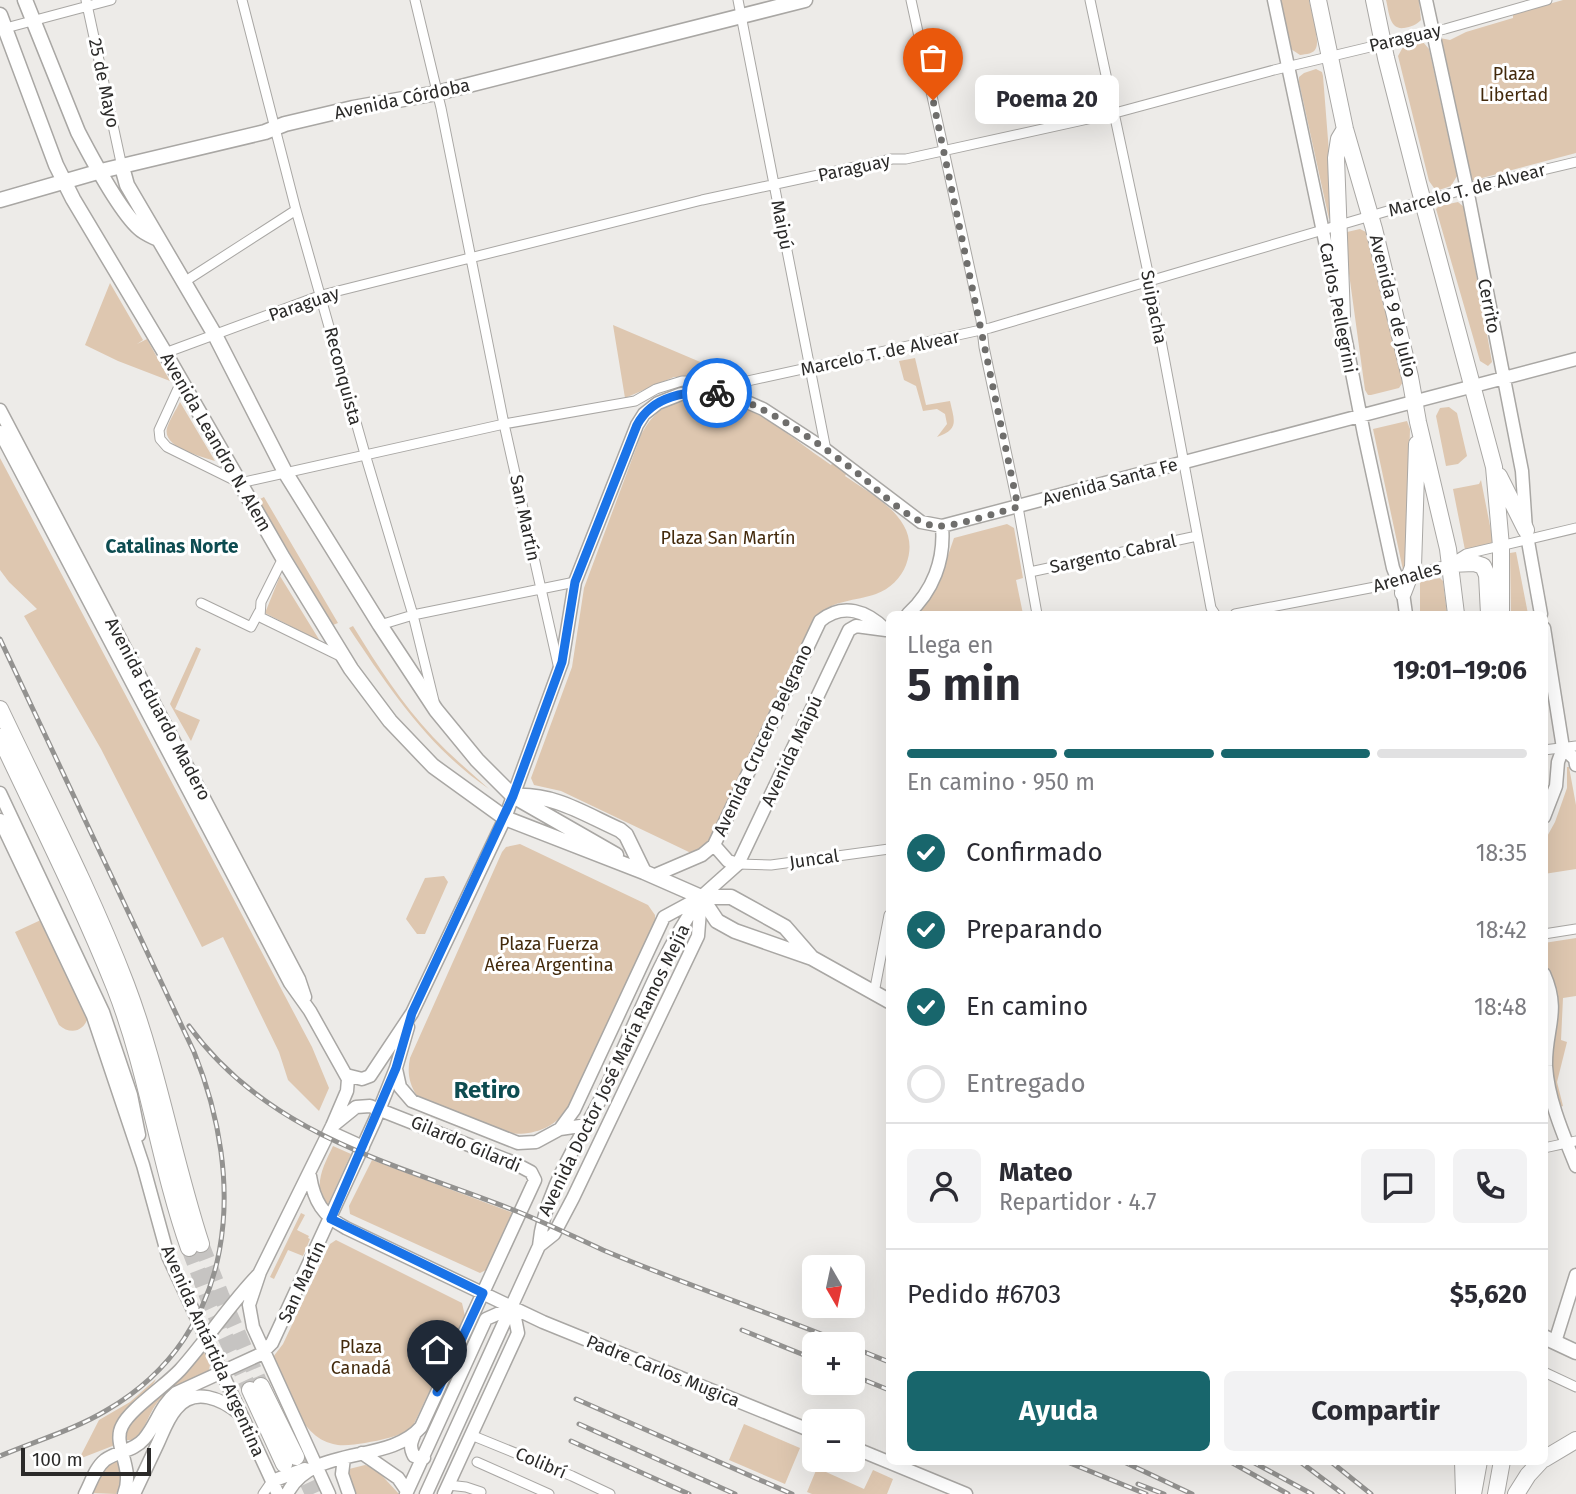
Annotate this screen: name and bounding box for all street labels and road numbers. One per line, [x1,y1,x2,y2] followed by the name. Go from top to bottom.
[1367,19,1443,57] street label: Paraguay
[84,36,124,130] street label: 25 de Mayo
[332,74,472,124] street label: Avenida Córdoba
[816,150,892,186] street label: Paraguay
[1386,158,1548,222] street label: Marcelo T. de Alvear
[766,198,798,252] street label: Maipú
[1365,232,1421,380] street label: Avenida 9 de Julio
[1315,241,1361,375] street label: Carlos Pellegrini
[1136,268,1172,346] street label: Suipacha
[1473,277,1505,335] street label: Cerrito
[266,282,342,326] street label: Paraguay
[319,325,367,427] street label: Reconquista
[799,325,962,381] street label: Marcelo T. de Alvear
[156,349,276,535] street label: Avenida Leandro N. Alem
[1040,453,1180,511] street label: Avenida Santa Fe
[505,473,545,563] street label: San Martín
[1048,530,1178,578] street label: Sargento Cabral
[1370,557,1444,597] street label: Arenales
[100,614,216,804] street label: Avenida Eduardo Madero
[709,640,817,840] street label: Avenida Crucero Belgrano
[757,692,827,810] street label: Avenida Maipú
[788,845,840,873] street label: Juncal
[534,920,694,1220] street label: Avenida Doctor José María Ramos Mejía
[408,1111,524,1177] street label: Gilardo Gilardi
[273,1238,331,1326] street label: San Martín
[156,1242,270,1460] street label: Avenida Antártida Argentina
[583,1330,743,1412] street label: Padre Carlos Mugica
[512,1442,570,1484] street label: Colibrí

